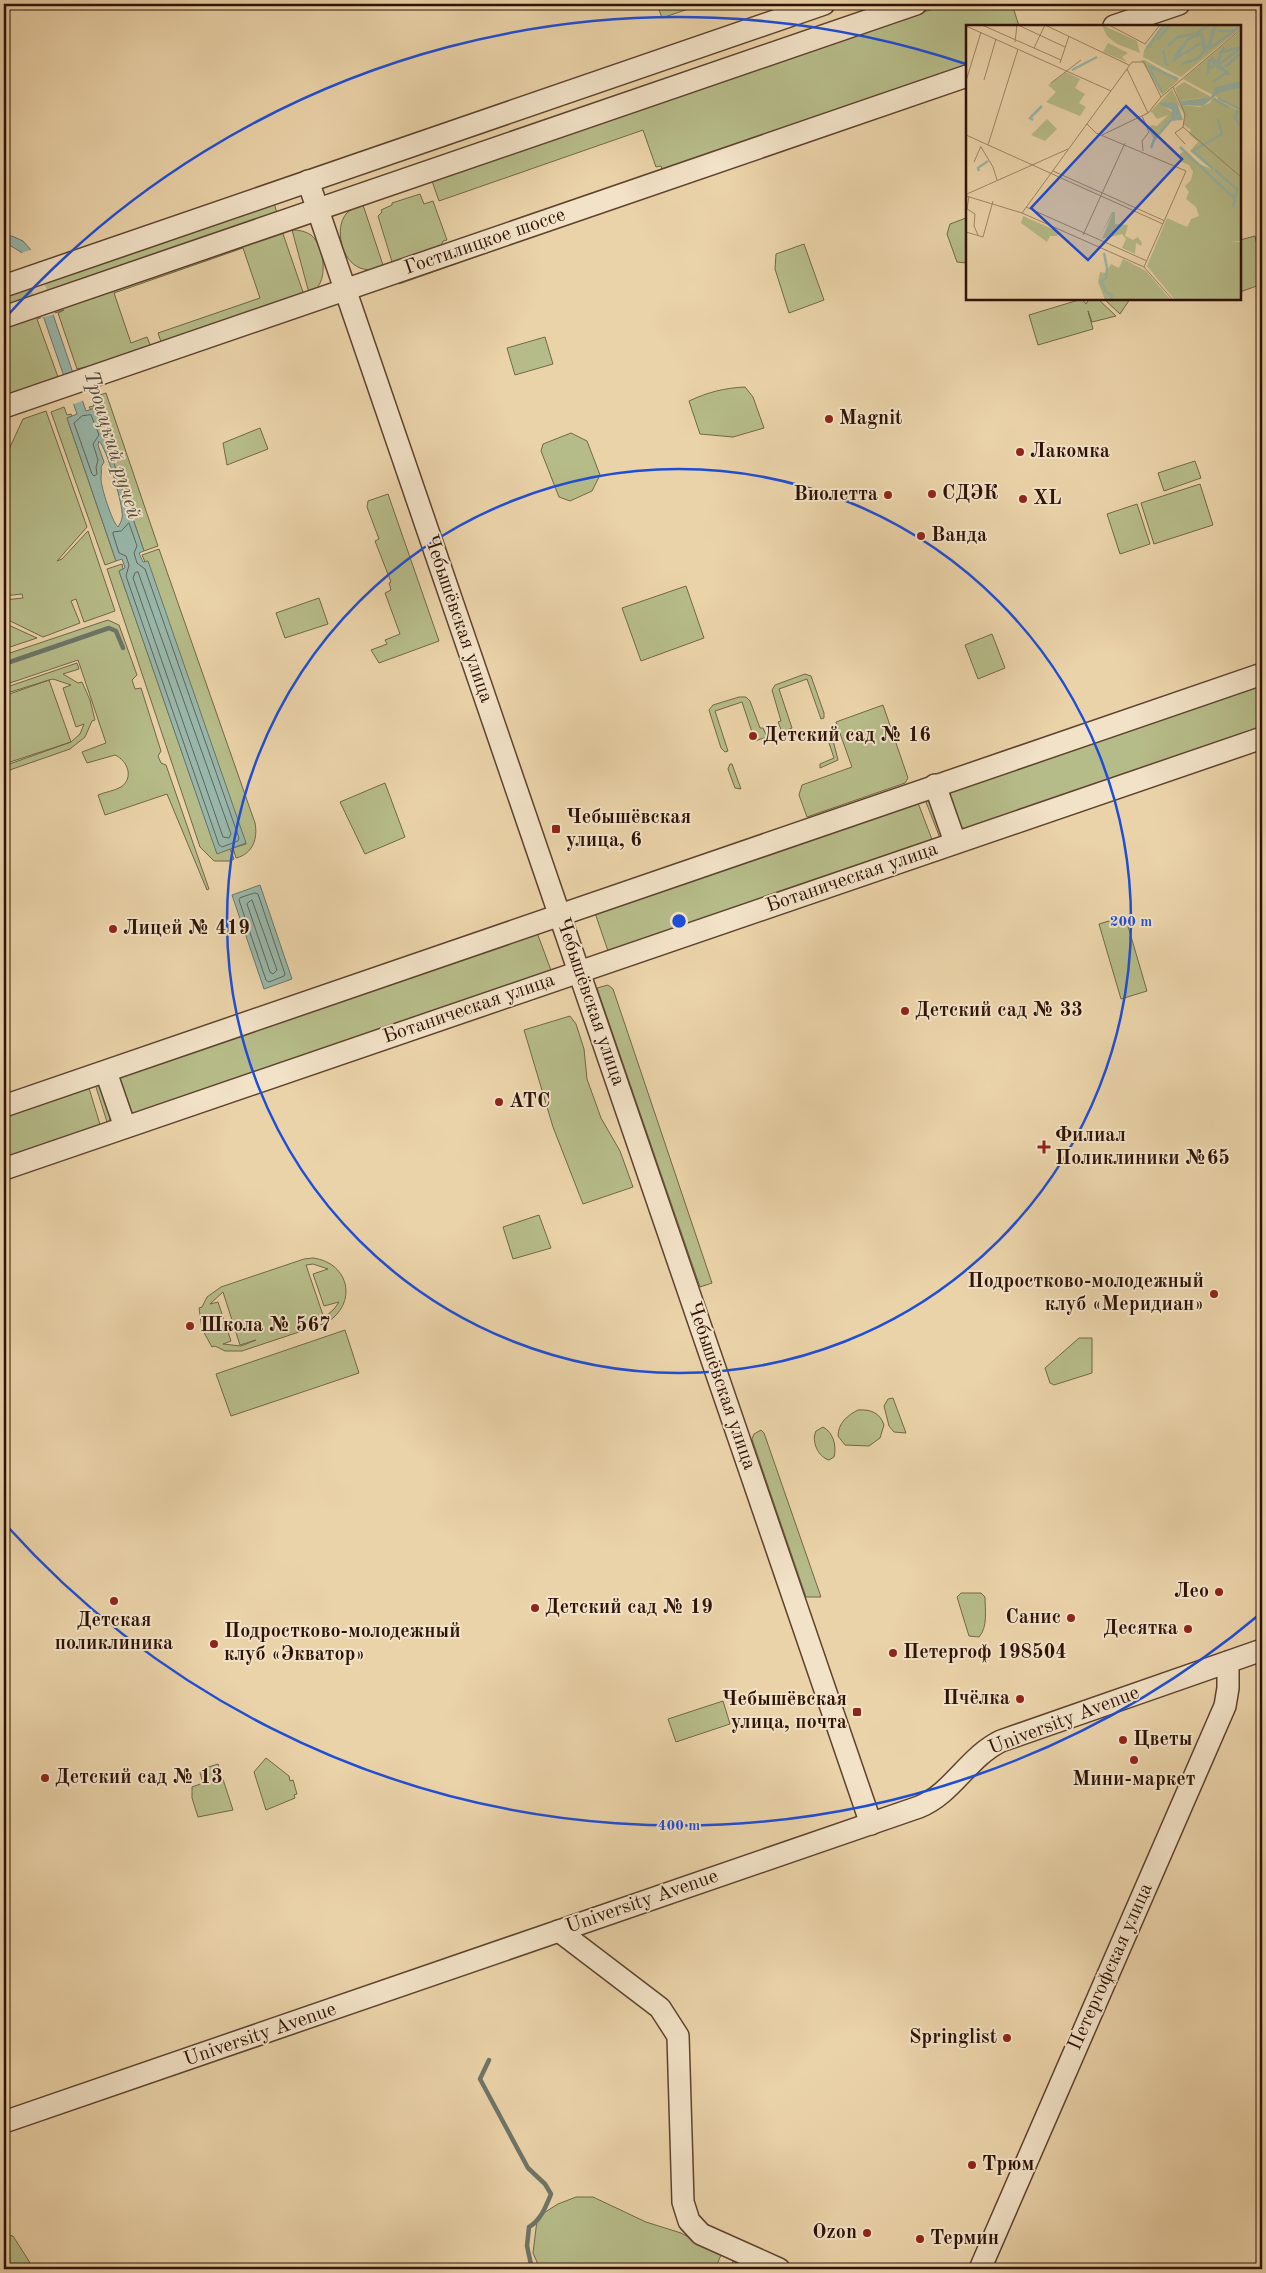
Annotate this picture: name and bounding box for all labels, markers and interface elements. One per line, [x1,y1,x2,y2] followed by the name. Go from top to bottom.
[966,25,1241,300] inset map
[402,205,568,279] street label: Гостилицкое шоссе
[79,368,145,522] water label: Троицкий ручей
[839,409,902,429] place label: Magnit
[823,413,835,425] marker: Magnit
[1030,442,1110,462] place label: Лакомка
[1014,446,1026,458] marker: Лакомка
[942,484,998,504] place label: СДЭК
[793,485,878,505] place label: Виолетта
[926,488,938,500] marker: СДЭК
[882,489,894,501] marker: Виолетта
[1033,489,1061,509] place label: XL
[1017,493,1029,505] marker: XL
[931,526,987,546] place label: Ванда
[915,530,927,542] marker: Ванда
[420,533,496,705] street label: Чебышёвская улица
[763,726,931,746] place label: Детский сад № 16
[747,730,759,742] marker: Детский сад № 16
[566,808,691,851] place label: Чебышёвская улица, 6
[550,823,562,835] marker: Чебышёвская улица, 6
[764,839,941,917] street label: Ботаническая улица
[670,912,688,930] centre of rings
[1110,915,1152,930] text: 200 m
[552,916,628,1088] street label: Чебышёвская улица
[123,919,250,939] place label: Лицей № 419
[107,923,119,935] marker: Лицей № 419
[381,970,558,1048] street label: Ботаническая улица
[915,1001,1083,1021] place label: Детский сад № 33
[899,1005,911,1017] marker: Детский сад № 33
[509,1092,550,1112] place label: АТС
[493,1096,505,1108] marker: АТС
[1055,1126,1230,1169] place label: Филиал Поликлиники №65
[1037,1140,1051,1154] marker: Филиал Поликлиники №65
[967,1272,1204,1315] place label: Подростково-молодежный клуб «Меридиан»
[1208,1288,1220,1300] marker: Подростково-молодежный клуб «Меридиан»
[683,1300,759,1472] street label: Чебышёвская улица
[200,1315,331,1336] place label: Школа № 567
[184,1320,196,1332] marker: Школа № 567
[1174,1582,1209,1602] place label: Лео
[1213,1586,1225,1598] marker: Лео
[108,1595,120,1607] marker: Детская поликлиника
[545,1598,713,1618] place label: Детский сад № 19
[529,1602,541,1614] marker: Детский сад № 19
[1006,1608,1061,1628] place label: Санис
[55,1611,173,1654] place label: Детская поликлиника
[1065,1612,1077,1624] marker: Санис
[1103,1619,1178,1639] place label: Десятка
[224,1622,461,1665] place label: Подростково-молодежный клуб «Экватор»
[1182,1623,1194,1635] marker: Десятка
[208,1638,220,1650] marker: Подростково-молодежный клуб «Экватор»
[903,1642,1067,1663] place label: Петергоф 198504
[887,1647,899,1659] marker: Петергоф 198504
[986,1683,1142,1759] street label: University Avenue
[943,1689,1010,1709] place label: Пчёлка
[722,1690,847,1733] place label: Чебышёвская улица, почта
[1014,1693,1026,1705] marker: Пчёлка
[851,1706,863,1718] marker: Чебышёвская улица, почта
[1133,1730,1192,1750] place label: Цветы
[1117,1734,1129,1746] marker: Цветы
[1128,1754,1140,1766] marker: Мини-маркет
[55,1768,223,1788] place label: Детский сад № 13
[1073,1770,1195,1790] place label: Мини-маркет
[39,1772,51,1784] marker: Детский сад № 13
[658,1819,700,1834] text: 400 m
[563,1867,721,1937] street label: University Avenue
[1065,1880,1157,2054] street label: Петергофская улица
[181,2000,339,2070] street label: University Avenue
[909,2028,997,2048] place label: Springlist
[1001,2032,1013,2044] marker: Springlist
[982,2155,1034,2175] place label: Трюм
[966,2159,978,2171] marker: Трюм
[812,2223,857,2243] place label: Ozon
[861,2227,873,2239] marker: Ozon
[930,2229,999,2249] place label: Термин
[914,2233,926,2245] marker: Термин

